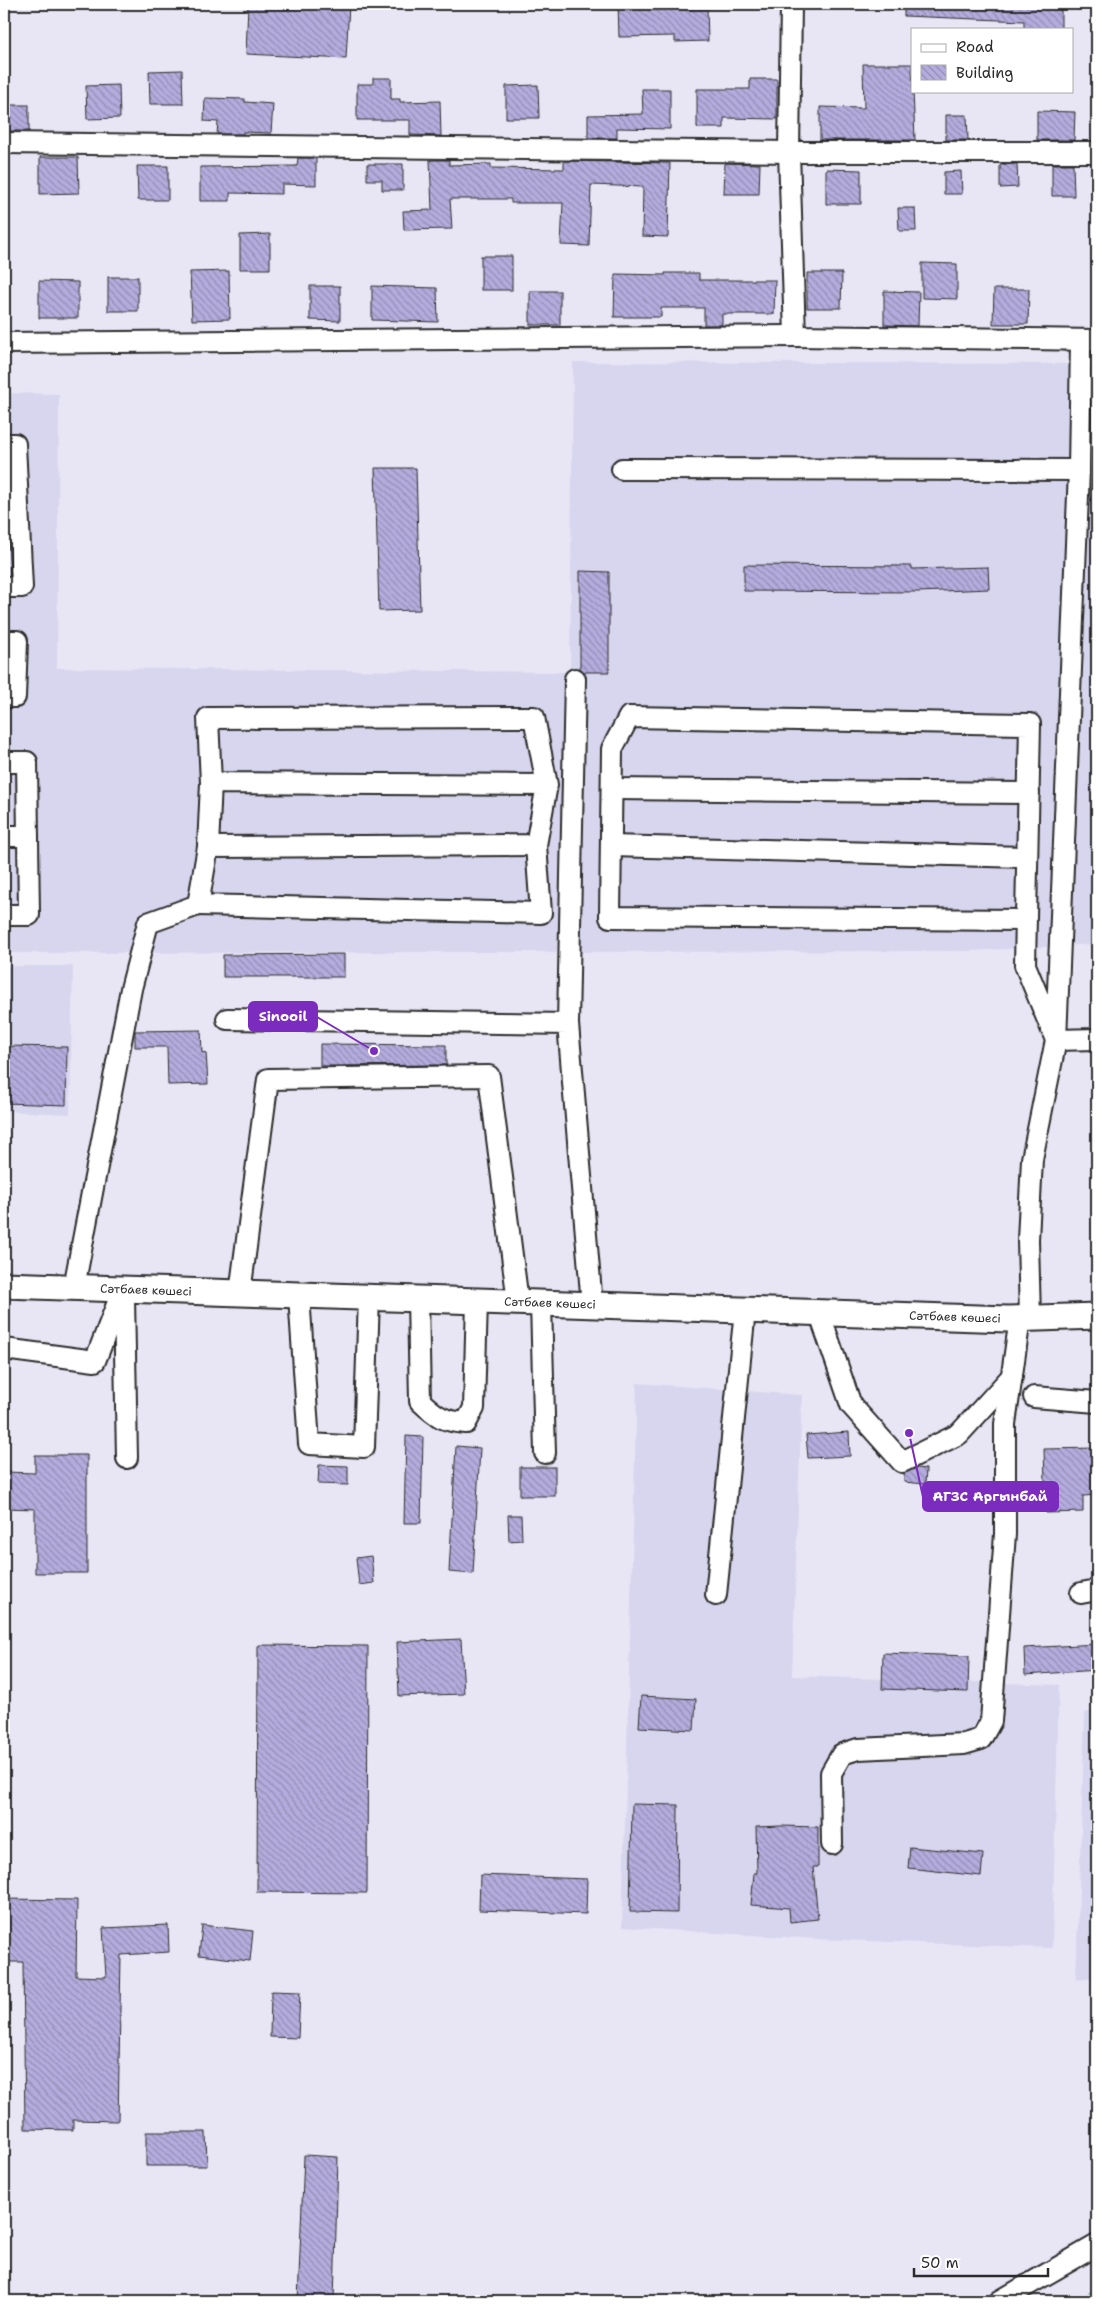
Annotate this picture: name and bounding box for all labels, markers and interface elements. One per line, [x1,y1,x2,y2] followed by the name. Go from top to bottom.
[911,28,1074,92] legend
[956,37,994,57] text: Road
[956,63,1013,83] text: Building
[249,1002,317,1031] callout: Sinooil
[259,1007,307,1025] text: Sinooil
[100,1280,192,1300] street label: Сәтбаев көшесі
[504,1293,596,1313] street label: Сәтбаев көшесі
[909,1307,1001,1327] street label: Сәтбаев көшесі
[923,1482,1058,1511] callout: АГЗС Аргынбай
[933,1487,1048,1505] text: АГЗС Аргынбай
[914,2245,1047,2277] scale bar
[921,2253,959,2273] text: 50 m

